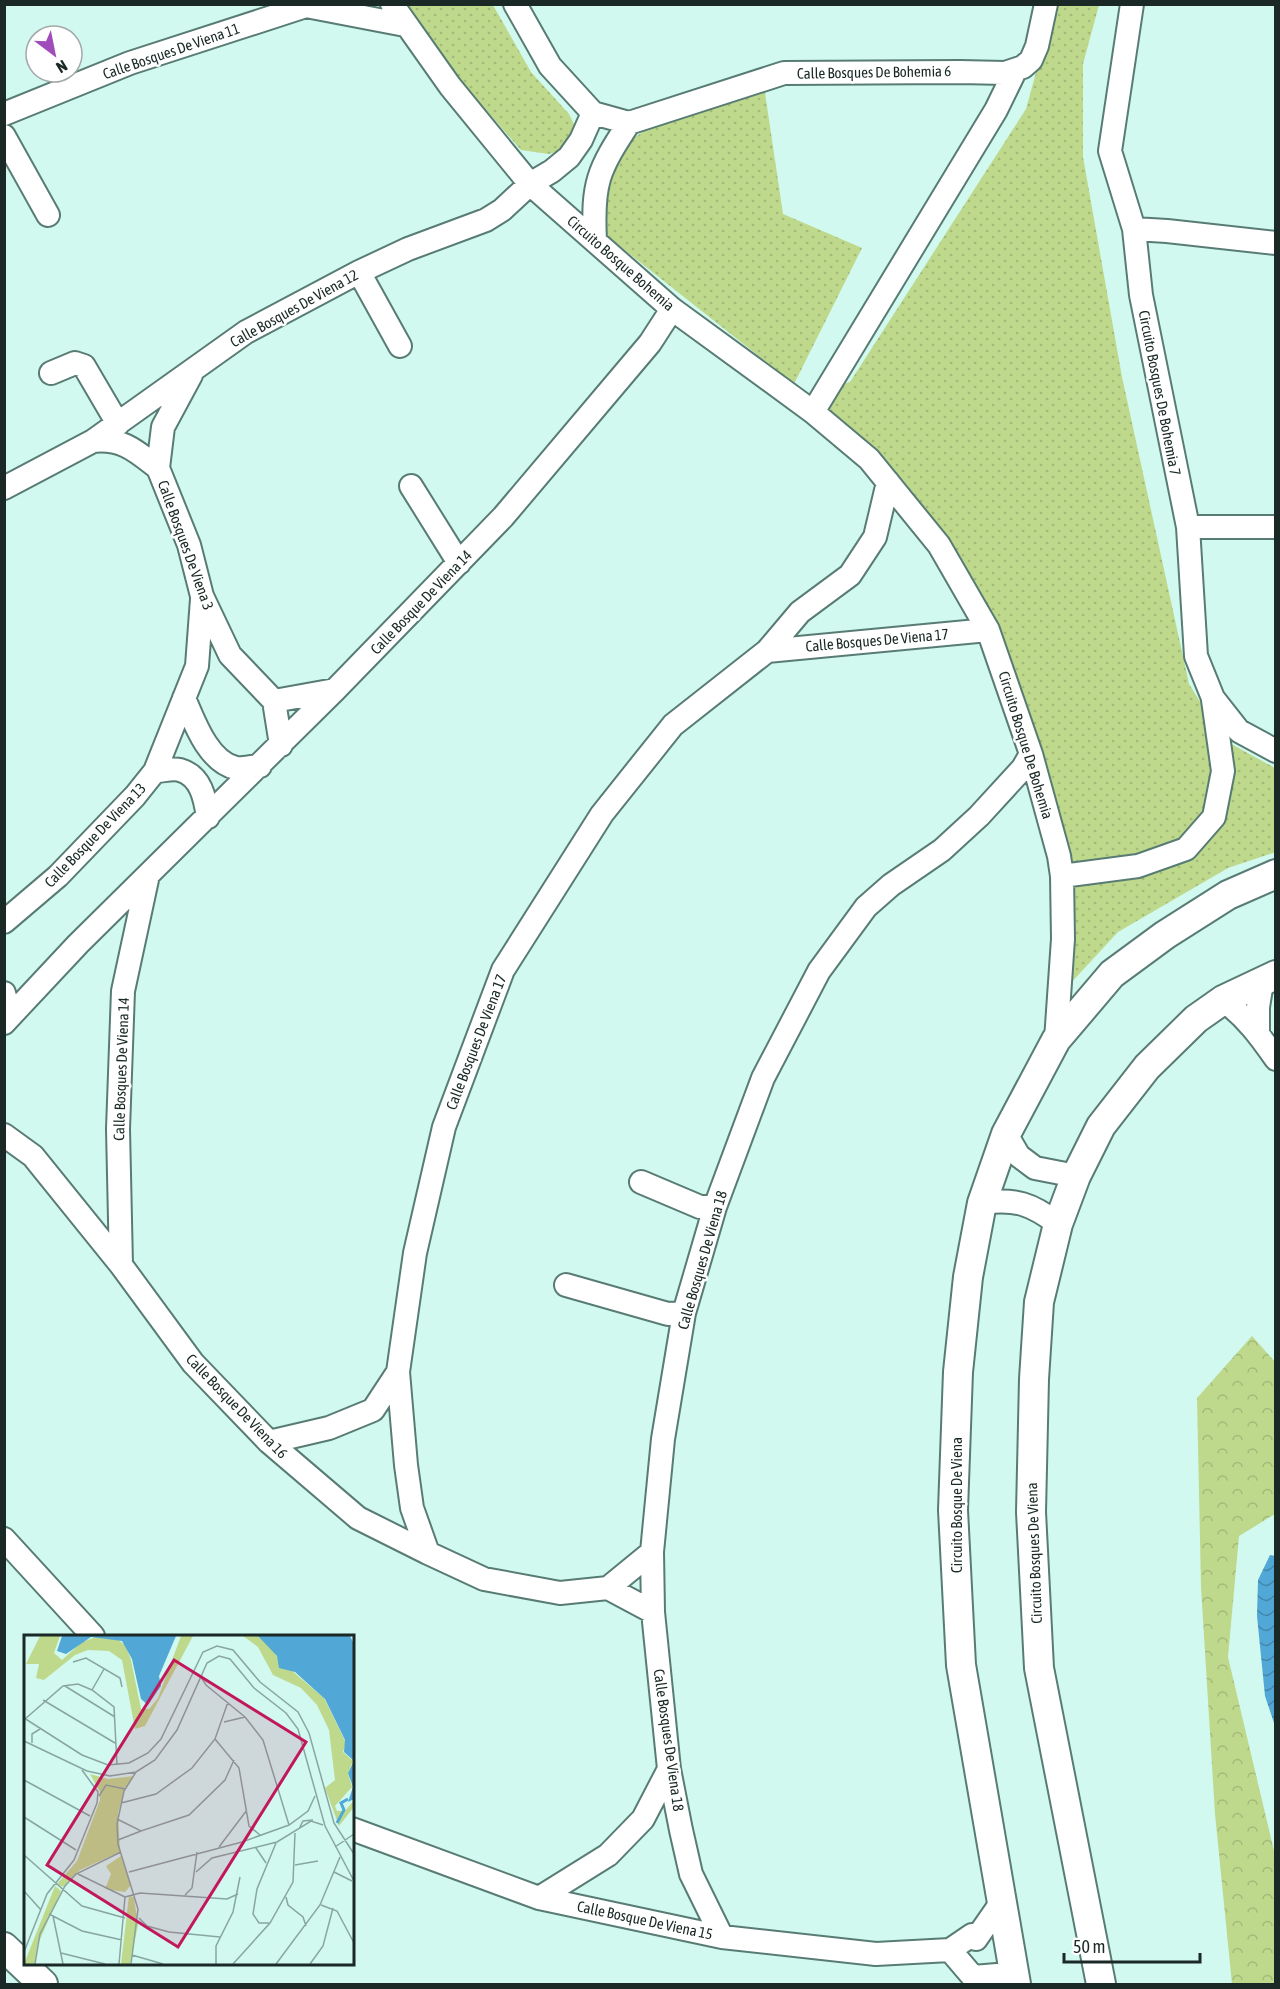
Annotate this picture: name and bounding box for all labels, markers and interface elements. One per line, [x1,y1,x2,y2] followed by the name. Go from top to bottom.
[100,20,242,82] street label: Calle Bosques De Viena 11
[24,24,84,84] north arrow
[53,57,71,77] text: N
[797,62,951,82] street label: Calle Bosques De Bohemia 6
[564,212,678,314] street label: Circuito Bosque Bohemia
[227,266,361,350] street label: Calle Bosques De Viena 12
[1136,309,1184,477] street label: Circuito Bosques De Bohemia 7
[155,478,217,612] street label: Calle Bosques De Viena 3
[367,546,475,658] street label: Calle Bosque De Viena 14
[805,625,949,655] street label: Calle Bosques De Viena 17
[995,669,1057,821] street label: Circuito Bosque De Bohemia
[41,779,149,891] street label: Calle Bosque De Viena 13
[442,972,510,1112] street label: Calle Bosques De Viena 17
[110,997,132,1141] street label: Calle Bosques De Viena 14
[674,1189,730,1331] street label: Calle Bosques De Viena 18
[183,1350,291,1462] street label: Calle Bosque De Viena 16
[948,1437,965,1573] street label: Circuito Bosque De Viena
[1023,1482,1045,1624] street label: Circuito Bosques De Viena
[24,1635,354,1965] inset map
[651,1668,687,1812] street label: Calle Bosques De Viena 18
[576,1897,714,1943] street label: Calle Bosque De Viena 15
[1064,1926,1200,1964] scale bar
[1073,1936,1105,1957] text: 50 m

